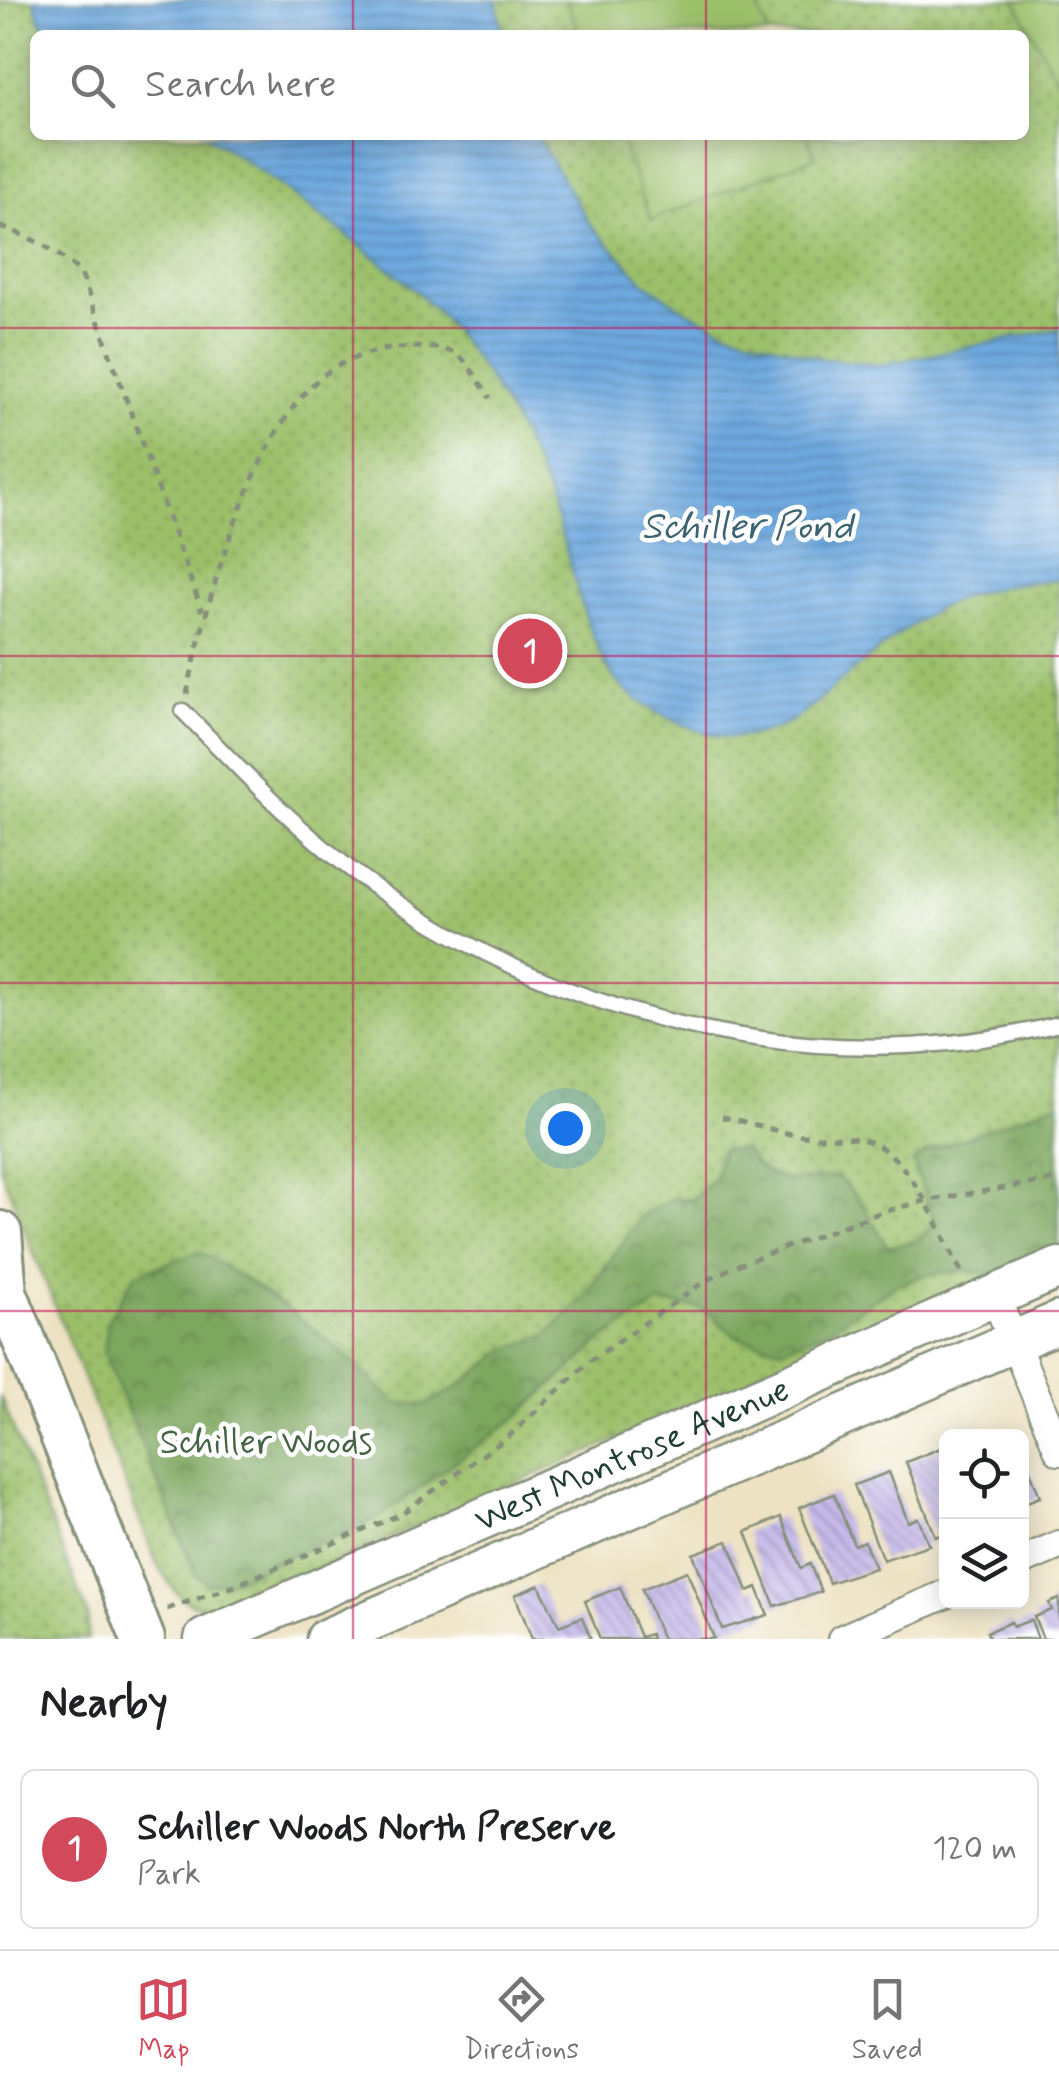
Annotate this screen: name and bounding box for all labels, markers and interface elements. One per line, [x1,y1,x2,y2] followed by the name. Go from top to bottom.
[30,30,1029,140] search box
[65,58,120,113] icon: search
[145,61,336,110] text: Search here
[642,503,856,552] water label: Schiller Pond
[498,614,562,688] pin: 1
[540,1103,591,1154] your location
[468,1367,797,1544] street label: West Montrose Avenue
[160,1420,372,1466] park label: Schiller Woods
[939,1429,1029,1609] map controls
[939,1429,1029,1519] button: locate
[939,1519,1029,1609] button: layers
[40,1677,168,1732] text: Nearby
[137,1804,616,1853] text: Schiller Woods North Preserve
[67,1828,82,1870] text: 1
[932,1828,1017,1870] text: 120 m
[137,1853,201,1895] text: Park
[136,1972,191,2069] tab: Map
[464,1972,579,2069] tab: Directions
[852,1972,923,2069] tab: Saved

